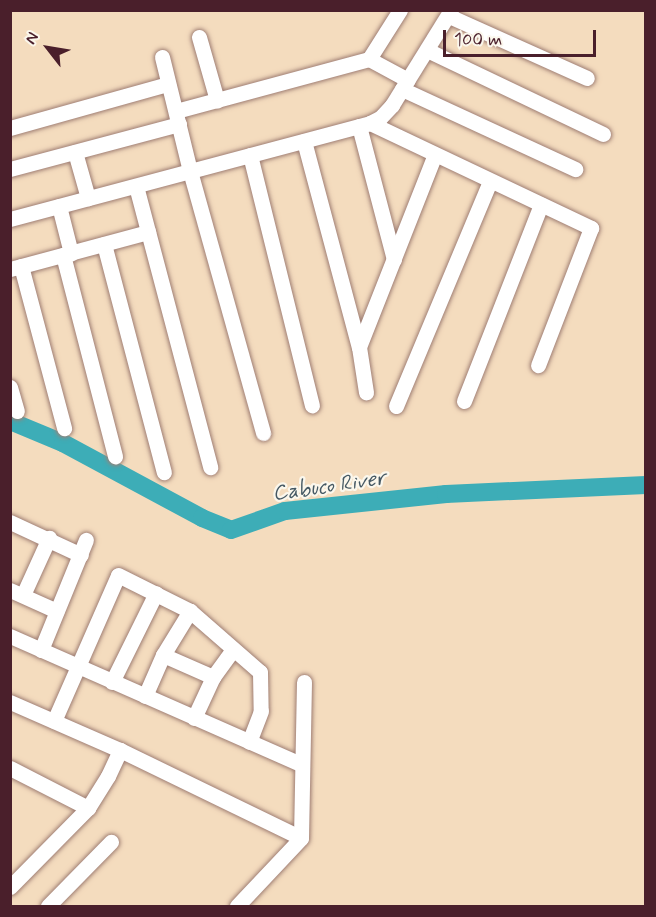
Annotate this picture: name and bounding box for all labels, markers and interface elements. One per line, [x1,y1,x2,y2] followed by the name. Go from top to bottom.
[18,18,78,78] north arrow
[446,18,599,56] scale bar
[20,28,44,48] text: N
[454,28,502,52] text: 100 m
[271,466,387,506] water label: Cabuco River

